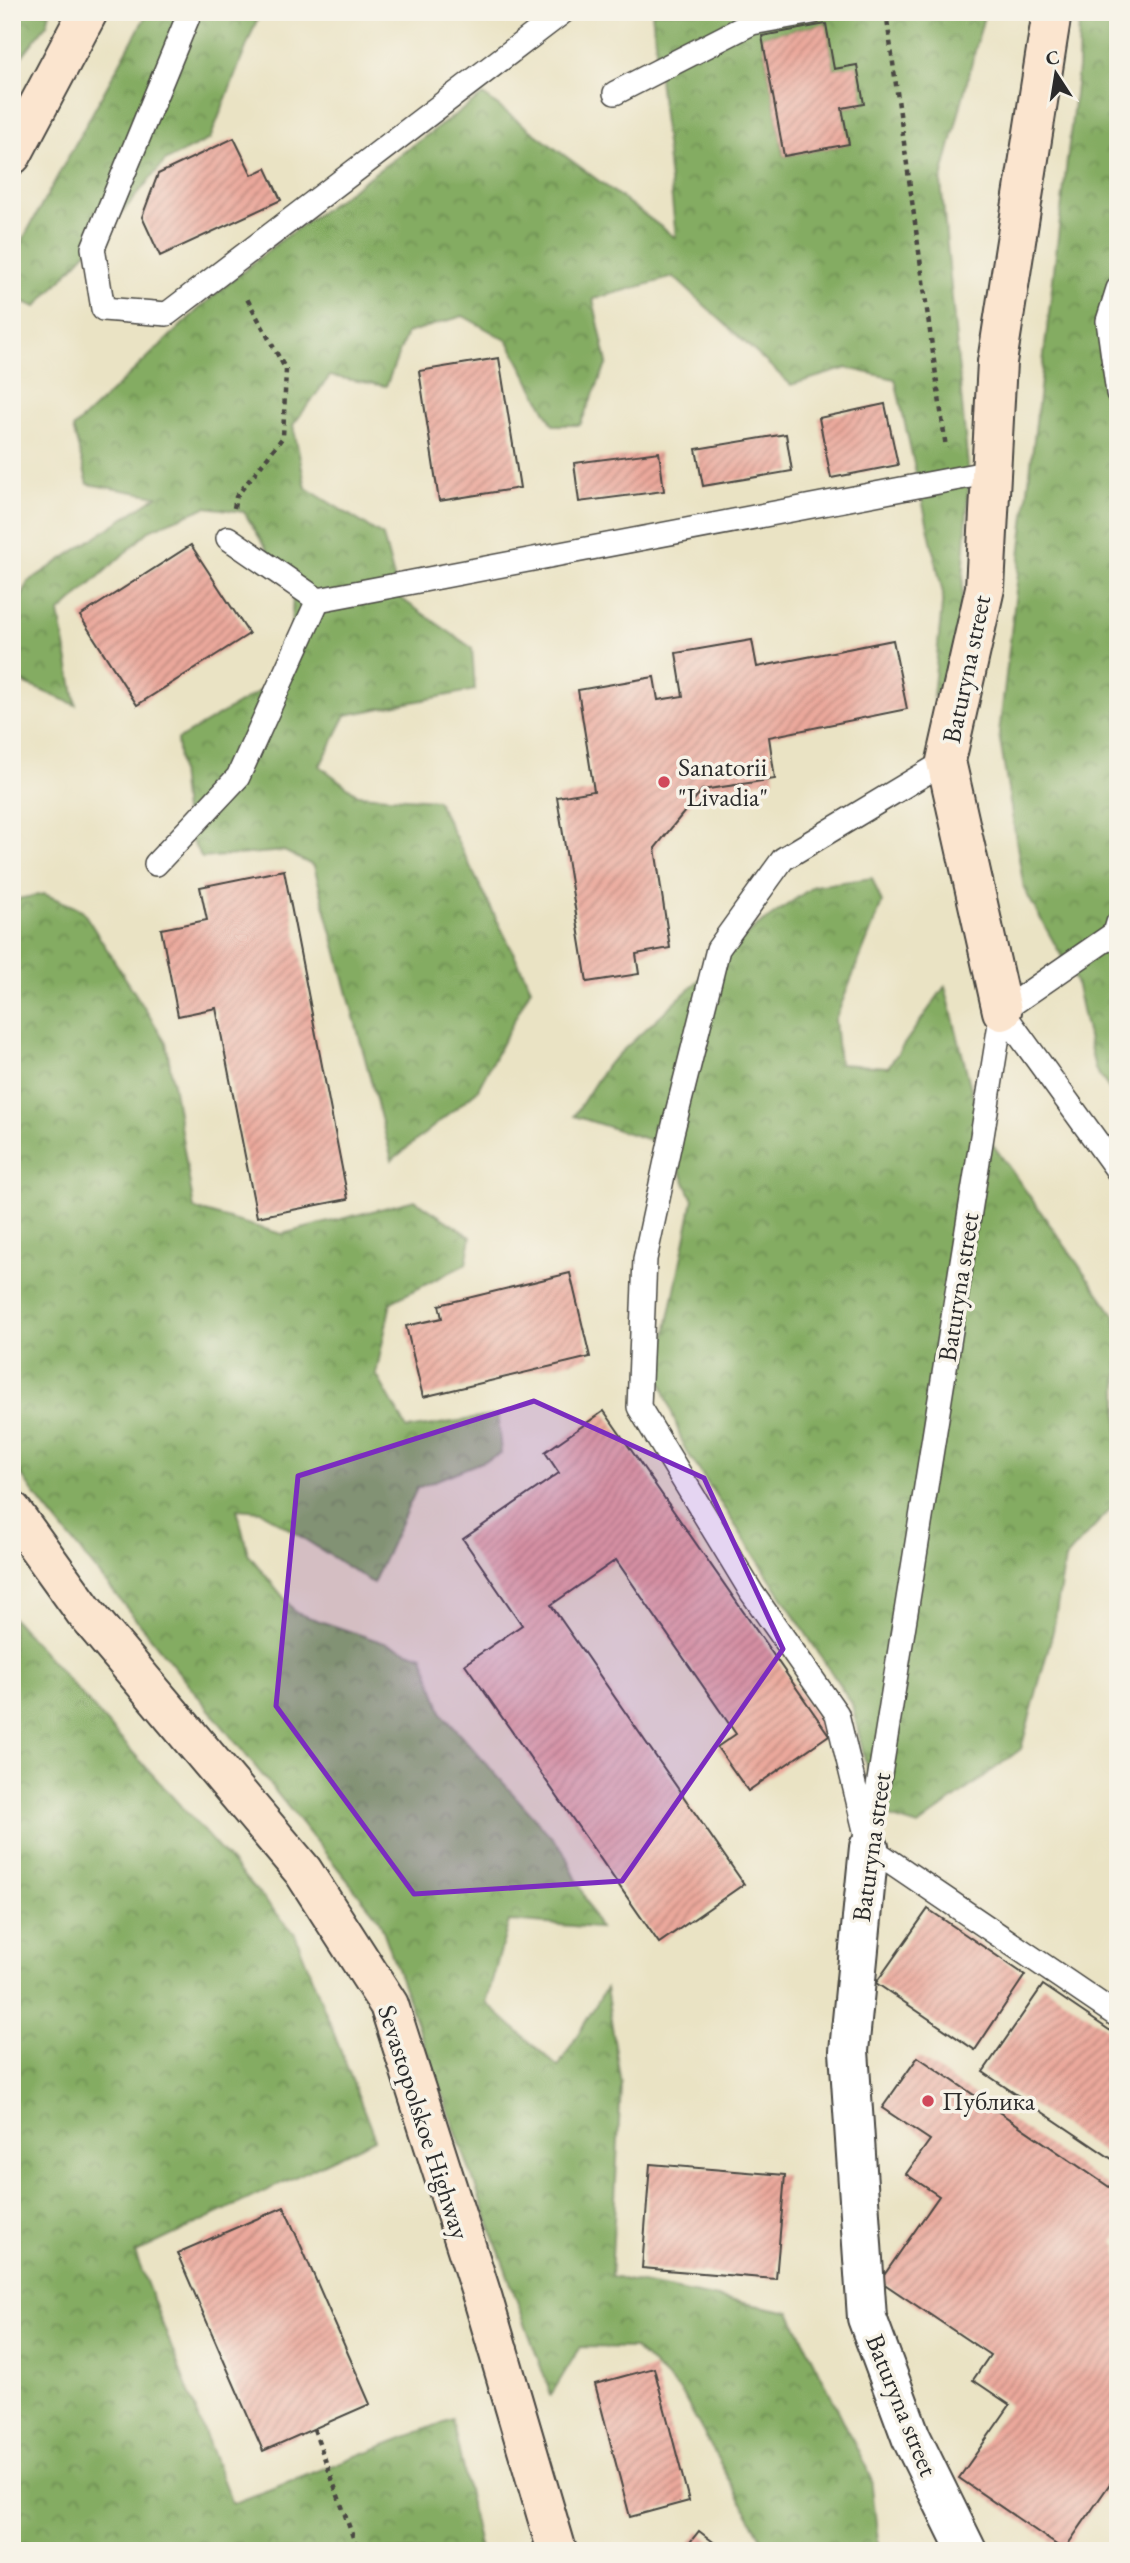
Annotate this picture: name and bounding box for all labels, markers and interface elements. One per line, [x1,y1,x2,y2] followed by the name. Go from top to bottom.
[1021,38,1092,108] north arrow
[1043,44,1062,71] text: С
[934,592,998,746] street label: Baturyna street
[678,750,768,814] place label: Sanatorii "Livadia"
[656,774,672,790] marker: Sanatorii "Livadia"
[929,1210,987,1364] street label: Baturyna street
[844,1770,898,1924] street label: Baturyna street
[370,2001,478,2244] street label: Sevastopolskoe Highway
[942,2084,1036,2118] place label: Публика
[920,2093,936,2109] marker: Публика
[858,2329,946,2481] street label: Baturyna street

